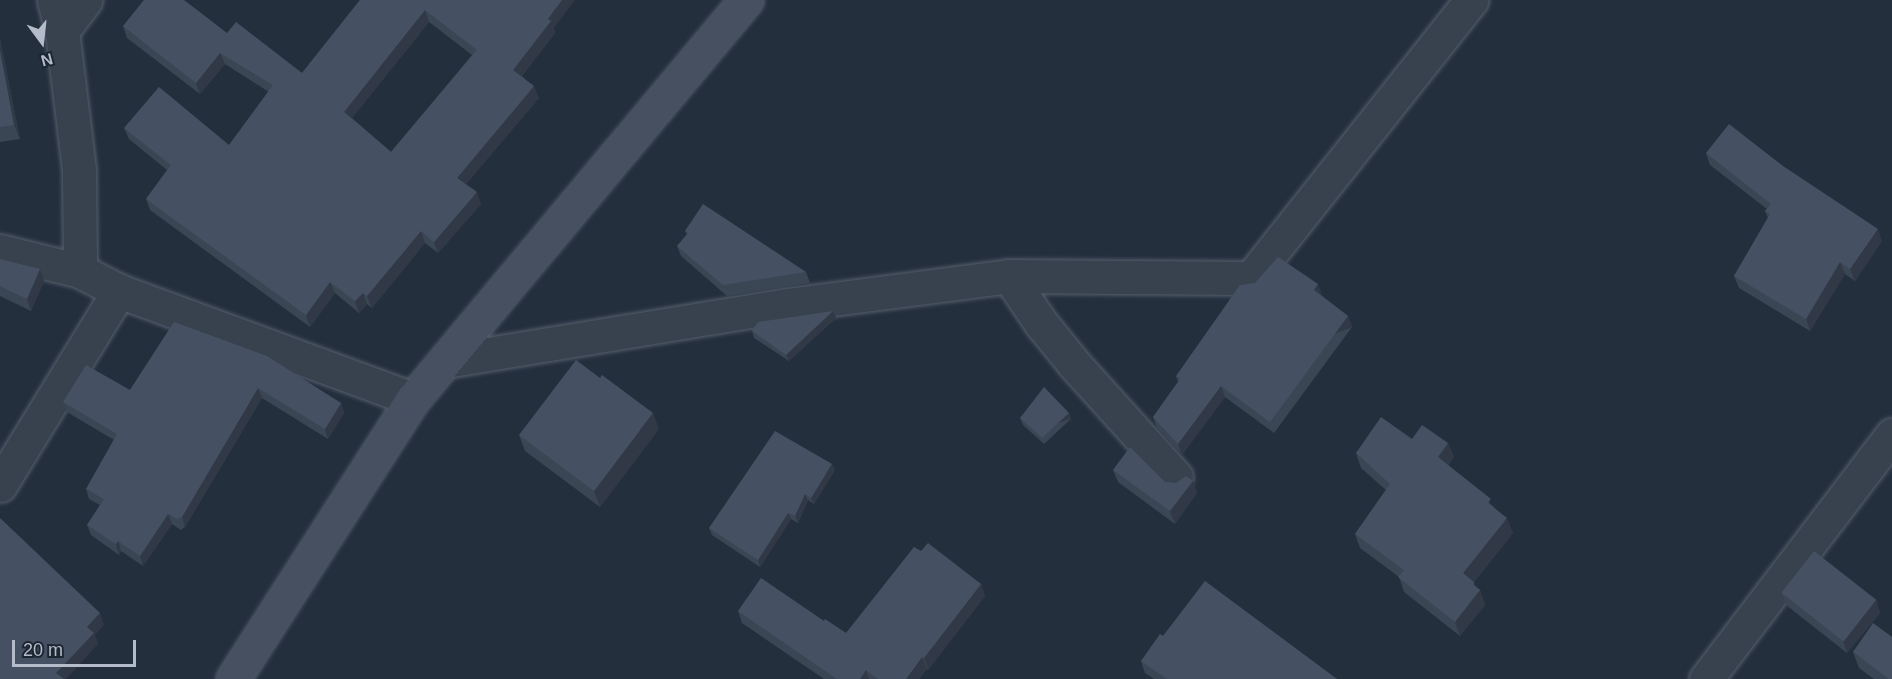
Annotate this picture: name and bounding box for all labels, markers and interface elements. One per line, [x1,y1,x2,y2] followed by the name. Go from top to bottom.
[12,12,72,72] north arrow
[39,50,55,70] text: N
[15,628,140,666] scale bar
[23,640,63,660] text: 20 m

